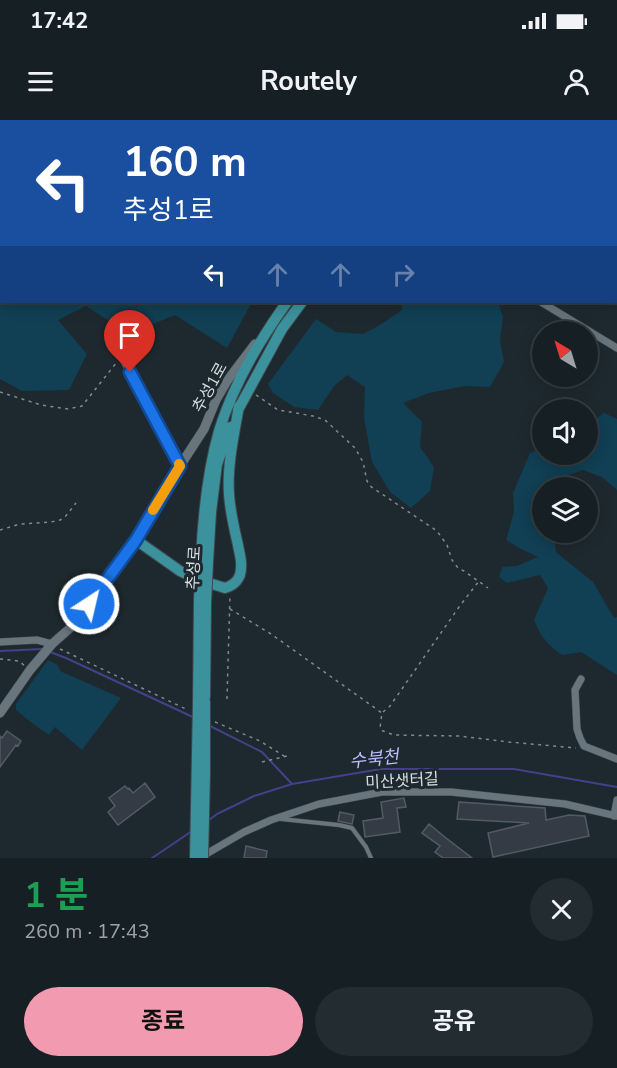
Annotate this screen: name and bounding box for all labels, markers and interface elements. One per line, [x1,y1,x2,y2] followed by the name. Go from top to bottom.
[30,6,88,36] text: 17:42
[260,63,357,100] text: Routely
[24,65,57,98] icon: menu
[560,65,593,98] icon: person
[123,134,247,191] text: 160 m
[24,144,102,222] icon: left
[123,192,214,229] text: 추성1로
[198,258,231,291] icon: left
[261,258,294,291] icon: ahead
[324,258,357,291] icon: ahead
[387,258,420,291] icon: right
[104,310,155,372] pin
[113,319,146,352] icon: arrive
[532,321,598,387] north arrow
[532,321,598,543] map controls
[187,358,233,416] street label: 추성1로
[532,399,598,465] button: sound
[532,477,598,543] button: layers
[182,545,206,591] street label: 추성로
[57,572,121,636] position arrow
[348,744,402,774] water label: 수북천
[365,768,439,794] street label: 미산샛터길
[24,871,88,920] text: 1 분
[530,878,593,941] button: close
[24,918,150,945] text: 260 m · 17:43
[24,987,303,1056] button: 종료
[315,987,593,1056] button: 공유

